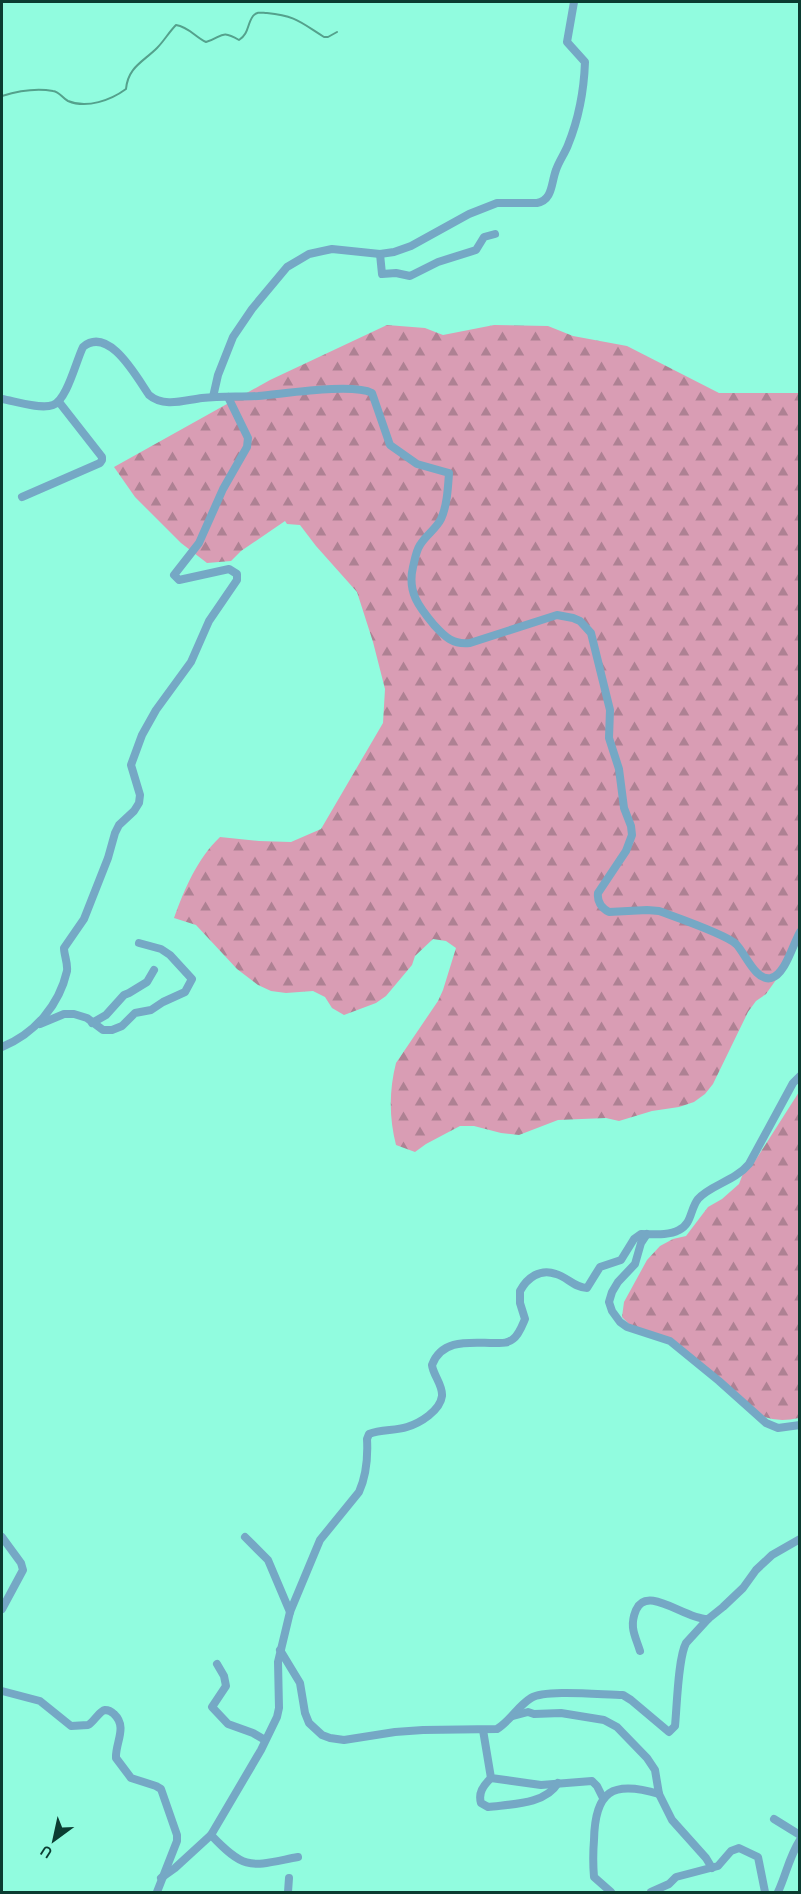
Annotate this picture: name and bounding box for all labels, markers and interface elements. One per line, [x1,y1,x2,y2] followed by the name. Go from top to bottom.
[24,1810,84,1870] north arrow
[36,1841,56,1863] text: U

